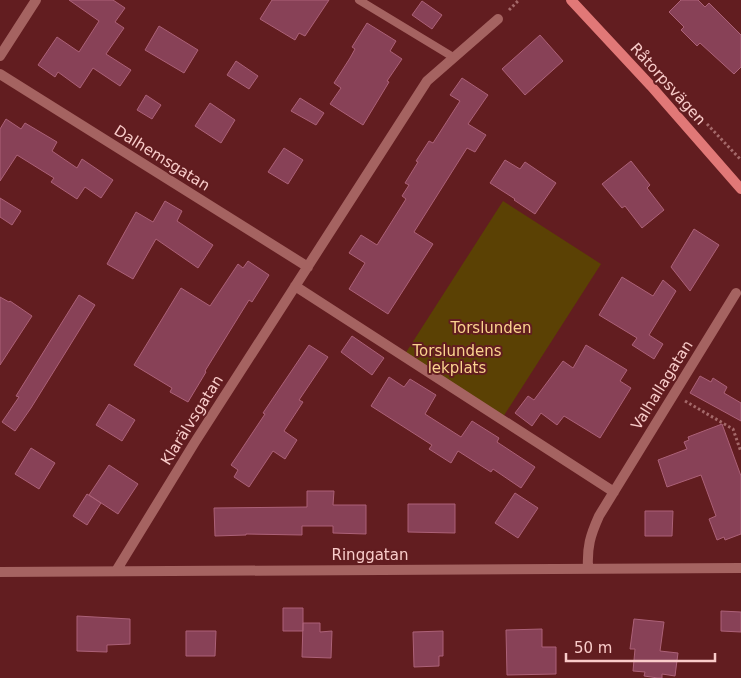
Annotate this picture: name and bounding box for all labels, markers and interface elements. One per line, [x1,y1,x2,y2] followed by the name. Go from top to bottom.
[626,39,710,129] street label: Råtorpsvägen
[111,121,213,195] street label: Dalhemsgatan
[449,319,532,337] park label: Torslunden
[627,337,697,433] street label: Valhallagatan
[411,342,502,377] park label: Torslundens lekplats
[157,372,227,468] street label: Klarälvsgatan
[332,546,408,564] street label: Ringgatan
[566,630,715,662] scale bar
[574,639,612,657] text: 50 m

